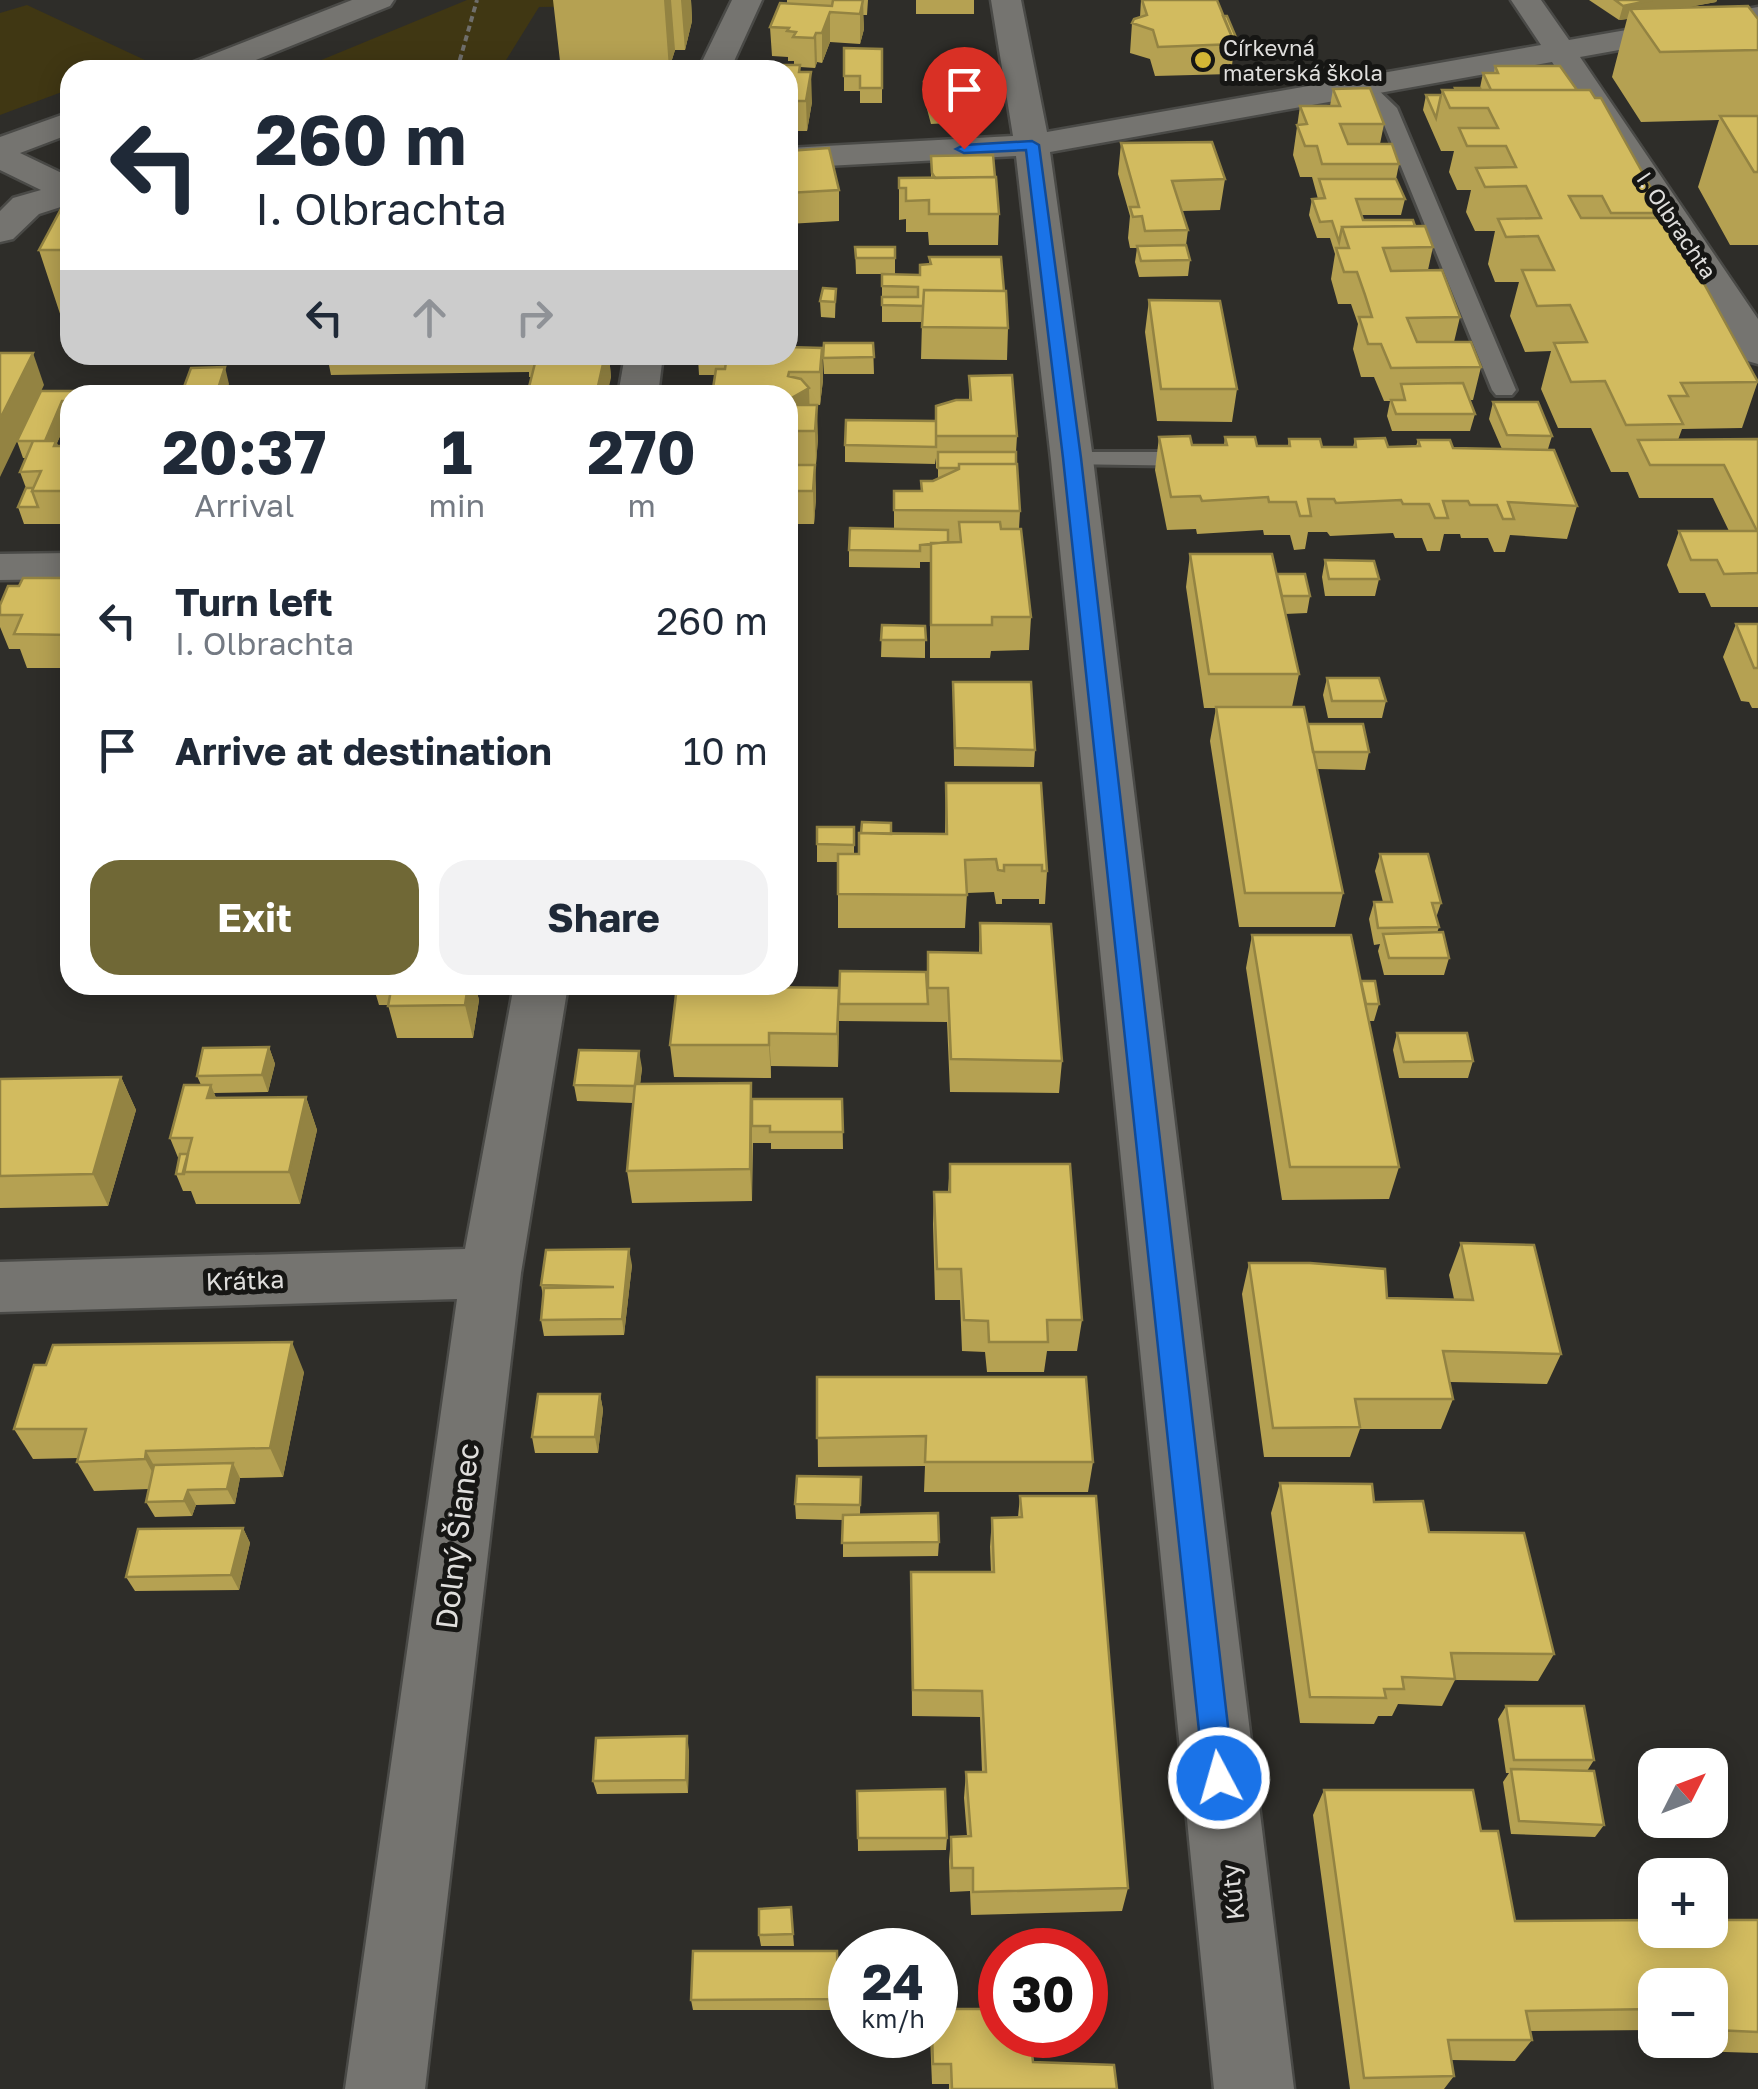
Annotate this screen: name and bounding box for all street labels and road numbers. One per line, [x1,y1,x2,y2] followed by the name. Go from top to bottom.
[1631,166,1723,284] street label: I. Olbrachta
[205,1263,285,1297] street label: Krátka
[428,1441,486,1631] street label: Dolný Šianec
[1214,1862,1250,1922] street label: Kúty

